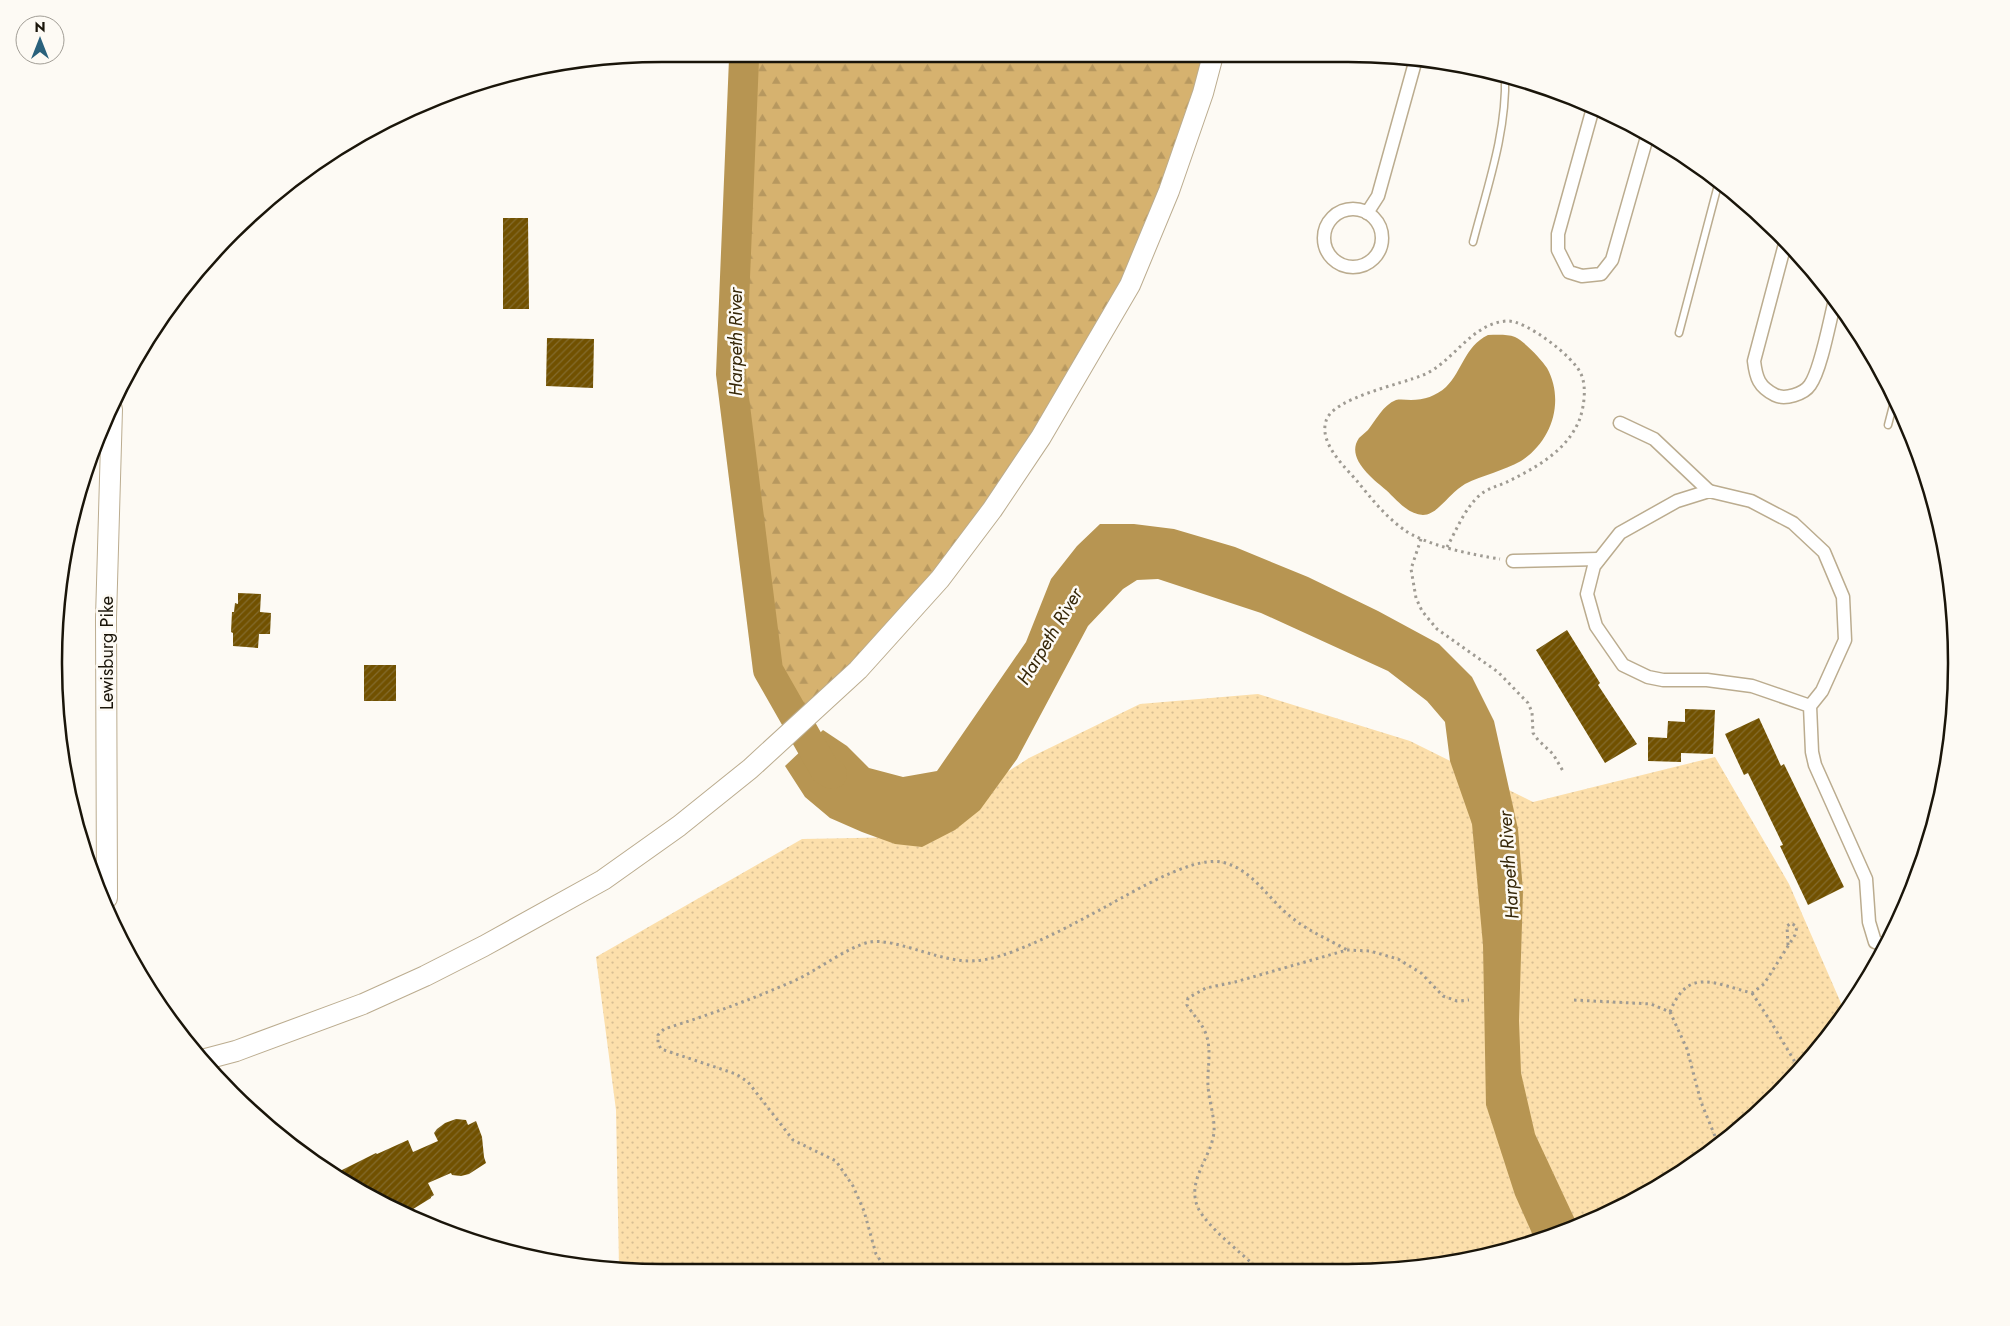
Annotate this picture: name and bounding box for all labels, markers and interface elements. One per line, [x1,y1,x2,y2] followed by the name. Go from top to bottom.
[15,15,65,65] north arrow
[34,17,46,37] text: N
[722,286,749,396] water label: Harpeth River
[1010,581,1090,690] water label: Harpeth River
[94,596,120,710] street label: Lewisburg Pike
[1491,808,1526,920] water label: Harpeth River

